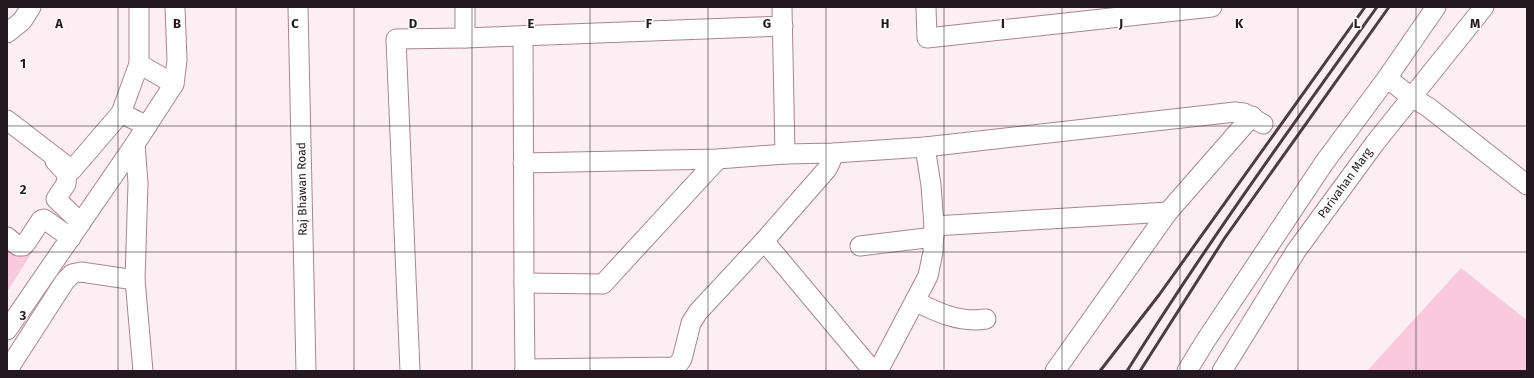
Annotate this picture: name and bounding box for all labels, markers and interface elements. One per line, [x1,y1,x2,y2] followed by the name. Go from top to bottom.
[54,16,63,31] text: A
[173,16,181,31] text: B
[291,16,299,31] text: C
[409,16,418,31] text: D
[528,16,535,31] text: E
[646,16,653,31] text: F
[763,16,771,31] text: G
[881,16,889,31] text: H
[1001,16,1005,31] text: I
[1118,16,1123,31] text: J
[1235,16,1244,31] text: K
[1354,16,1361,31] text: L
[1470,16,1480,31] text: M
[20,56,26,71] text: 1
[294,142,310,236] street label: Raj Bhawan Road
[1315,145,1376,221] street label: Parivahan Marg
[20,182,27,197] text: 2
[19,308,27,323] text: 3

